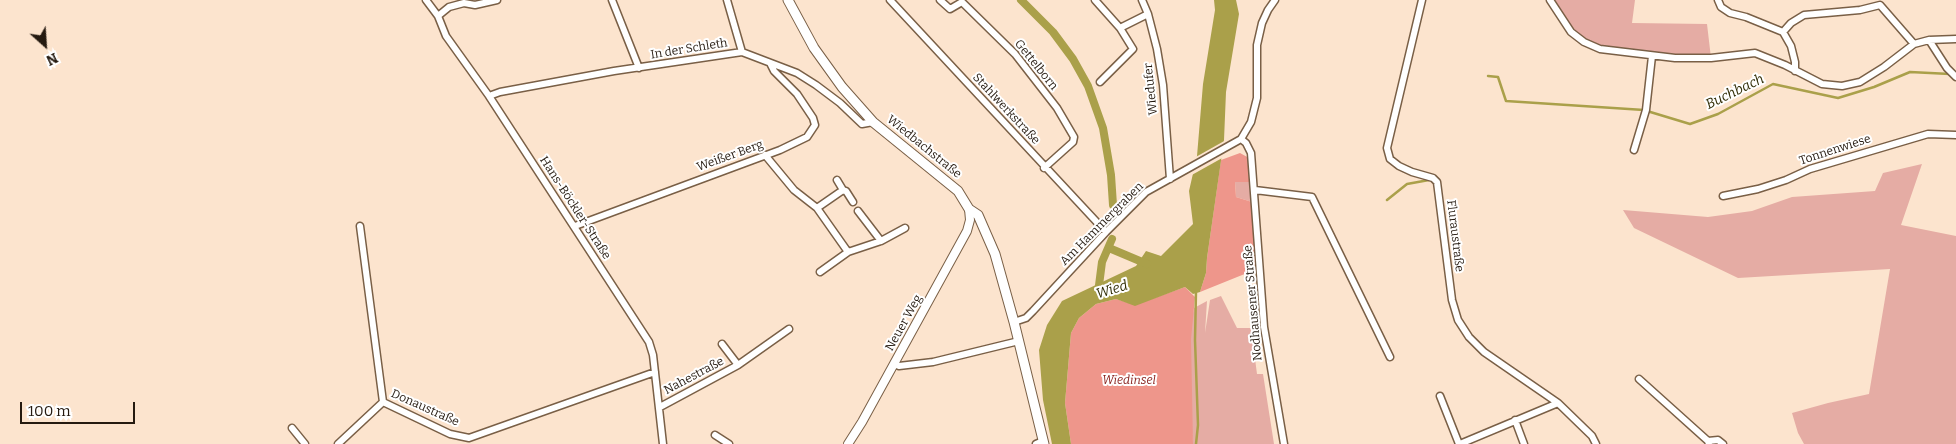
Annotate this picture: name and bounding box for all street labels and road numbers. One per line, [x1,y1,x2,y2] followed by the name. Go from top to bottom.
[649,36,729,62] street label: In der Schleth
[1011,37,1061,93] street label: Gettelborn
[1141,62,1161,116] street label: Wiedufer
[969,71,1043,147] street label: Stahlwerkstraße
[884,113,964,181] street label: Wiedbachstraße
[1797,132,1873,168] street label: Tonnenwiese
[695,137,765,175] street label: Weißer Berg
[536,154,614,262] street label: Hans-Böckler-Straße
[1057,179,1147,269] street label: Am Hammergraben
[1443,199,1467,273] street label: Fluraustraße
[1241,245,1265,361] street label: Nodhausener Straße
[883,292,925,354] street label: Neuer Weg
[662,354,726,398] street label: Nahestraße
[389,387,461,429] street label: Donaustraße

